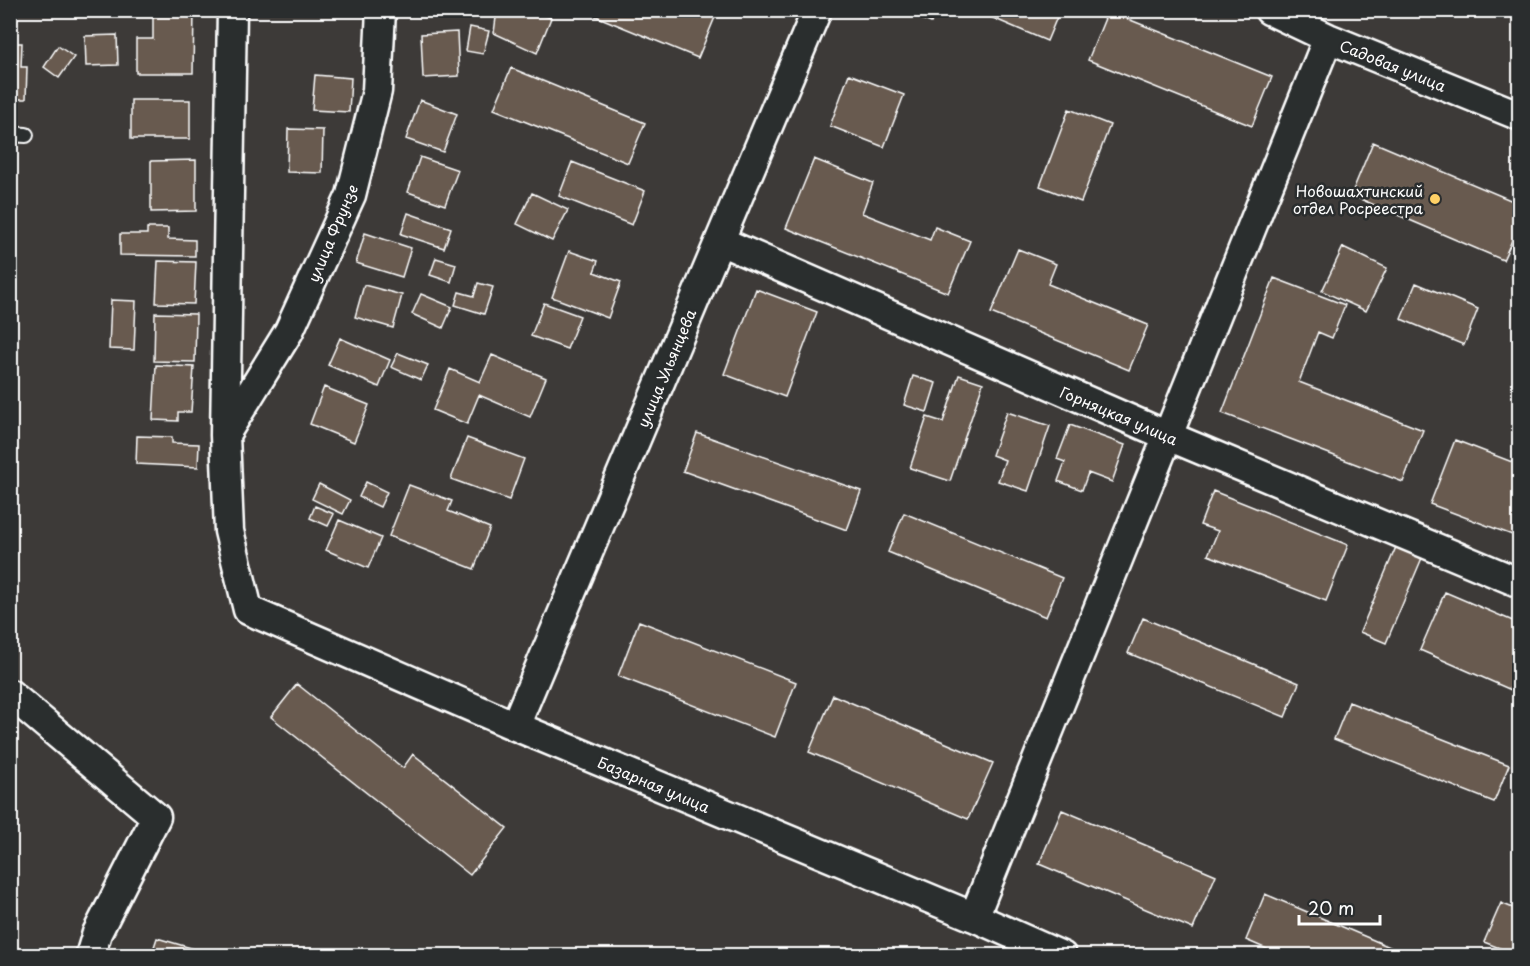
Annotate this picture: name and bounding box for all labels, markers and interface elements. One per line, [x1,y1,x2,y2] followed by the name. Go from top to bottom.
[1336,33,1450,97] street label: Садовая улица
[1293,179,1424,219] place label: Новошахтинский отдел Росреестра
[301,181,363,285] street label: улица Фрунзе
[1428,192,1442,206] marker: Новошахтинский отдел Росреестра
[631,305,702,431] street label: улица Ульянцева
[1057,380,1182,450] street label: Горняцкая улица
[594,750,714,818] street label: Базарная улица
[1299,888,1380,926] scale bar
[1308,894,1354,921] text: 20 m

